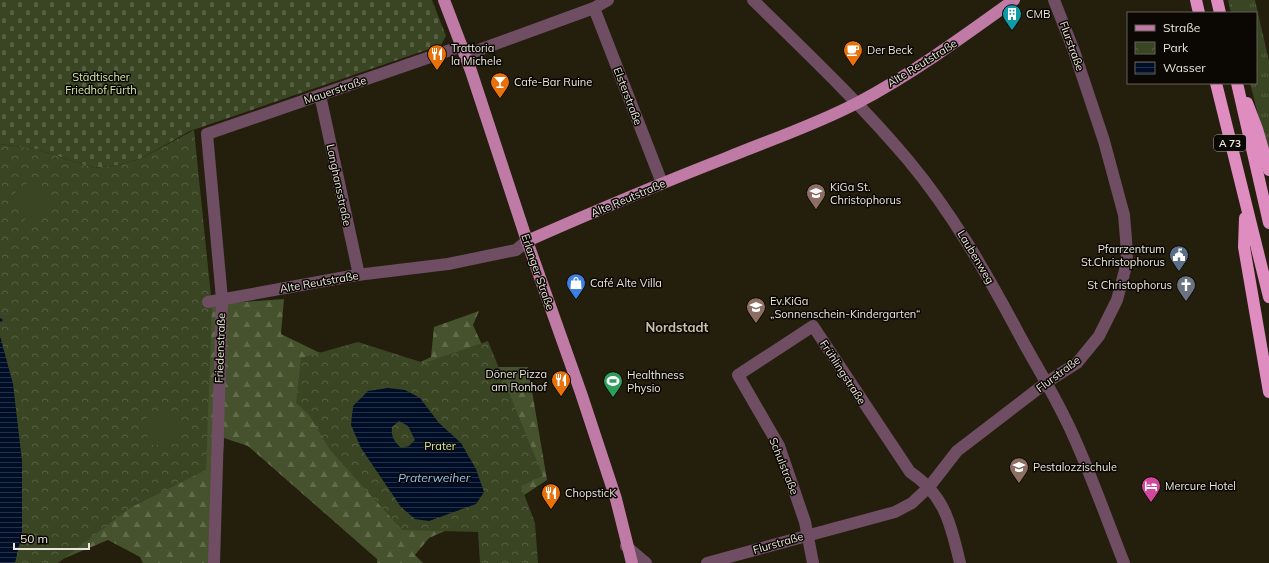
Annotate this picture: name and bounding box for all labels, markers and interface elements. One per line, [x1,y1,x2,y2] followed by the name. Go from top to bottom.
[1001,3,1023,31] building icon: CMB
[1026,7,1050,21] place label: CMB
[1127,12,1257,84] legend
[1057,19,1087,73] street label: Flurstraße
[1163,20,1200,35] text: Straße
[884,36,960,90] street label: Alte Reutstraße
[842,39,864,67] cafe icon: Der Beck
[1163,40,1189,55] text: Park
[451,41,502,68] place label: Trattoria la Michele
[426,43,448,71] restaurant icon: Trattoria la Michele
[867,43,913,57] place label: Der Beck
[1163,60,1206,75] text: Wasser
[611,65,645,127] street label: Elsterstraße
[65,70,137,97] park label: Städtischer Friedhof Fürth
[489,71,511,99] bar icon: Cafe-Bar Ruine
[302,73,368,107] street label: Mauerstraße
[514,75,592,89] place label: Cafe-Bar Ruine
[1214,135,1246,151] road number: A 73
[323,143,355,227] street label: Langhansstraße
[589,176,667,220] street label: Alte Reutstraße
[830,180,901,207] place label: KiGa St. Christophorus
[805,182,827,210] school or university icon: KiGa St. Christophorus
[955,228,997,286] street label: Laubenweg
[518,232,558,312] street label: Erlanger Straße
[1081,242,1165,269] place label: Pfarrzentrum St.Christophorus
[1168,244,1190,272] public building icon: Pfarrzentrum St.Christophorus
[278,268,360,296] street label: Alte Reutstraße
[565,272,587,300] shop icon: Café Alte Villa
[1175,274,1197,302] church icon: St Christophorus
[590,276,662,290] place label: Café Alte Villa
[1087,278,1172,292] place label: St Christophorus
[770,294,920,321] place label: Ev.KiGa „Sonnenschein-Kindergarten“
[745,296,767,324] school or university icon: Ev.KiGa „Sonnenschein-Kindergarten“
[212,313,228,383] street label: Friedenstraße
[646,319,709,335] district label: Nordstadt
[817,337,869,407] street label: Frühlingstraße
[1033,353,1083,395] street label: Flurstraße
[485,367,547,394] place label: Döner Pizza am Ronhof
[627,368,684,395] place label: Healthness Physio
[550,369,572,397] restaurant icon: Döner Pizza am Ronhof
[602,370,624,398] sports icon: Healthness Physio
[766,435,802,497] street label: Schulstraße
[424,439,456,453] park label: Prater
[1008,456,1030,484] school or university icon: Pestalozzischule
[1033,460,1117,474] place label: Pestalozzischule
[398,470,471,485] water label: Praterweiher
[1140,475,1162,503] hotel icon: Mercure Hotel
[1165,479,1236,493] place label: Mercure Hotel
[540,482,562,510] restaurant icon: ChopsticK
[565,486,617,500] place label: ChopsticK
[14,525,89,551] scale bar
[751,529,805,557] street label: Flurstraße
[20,531,48,546] text: 50 m

